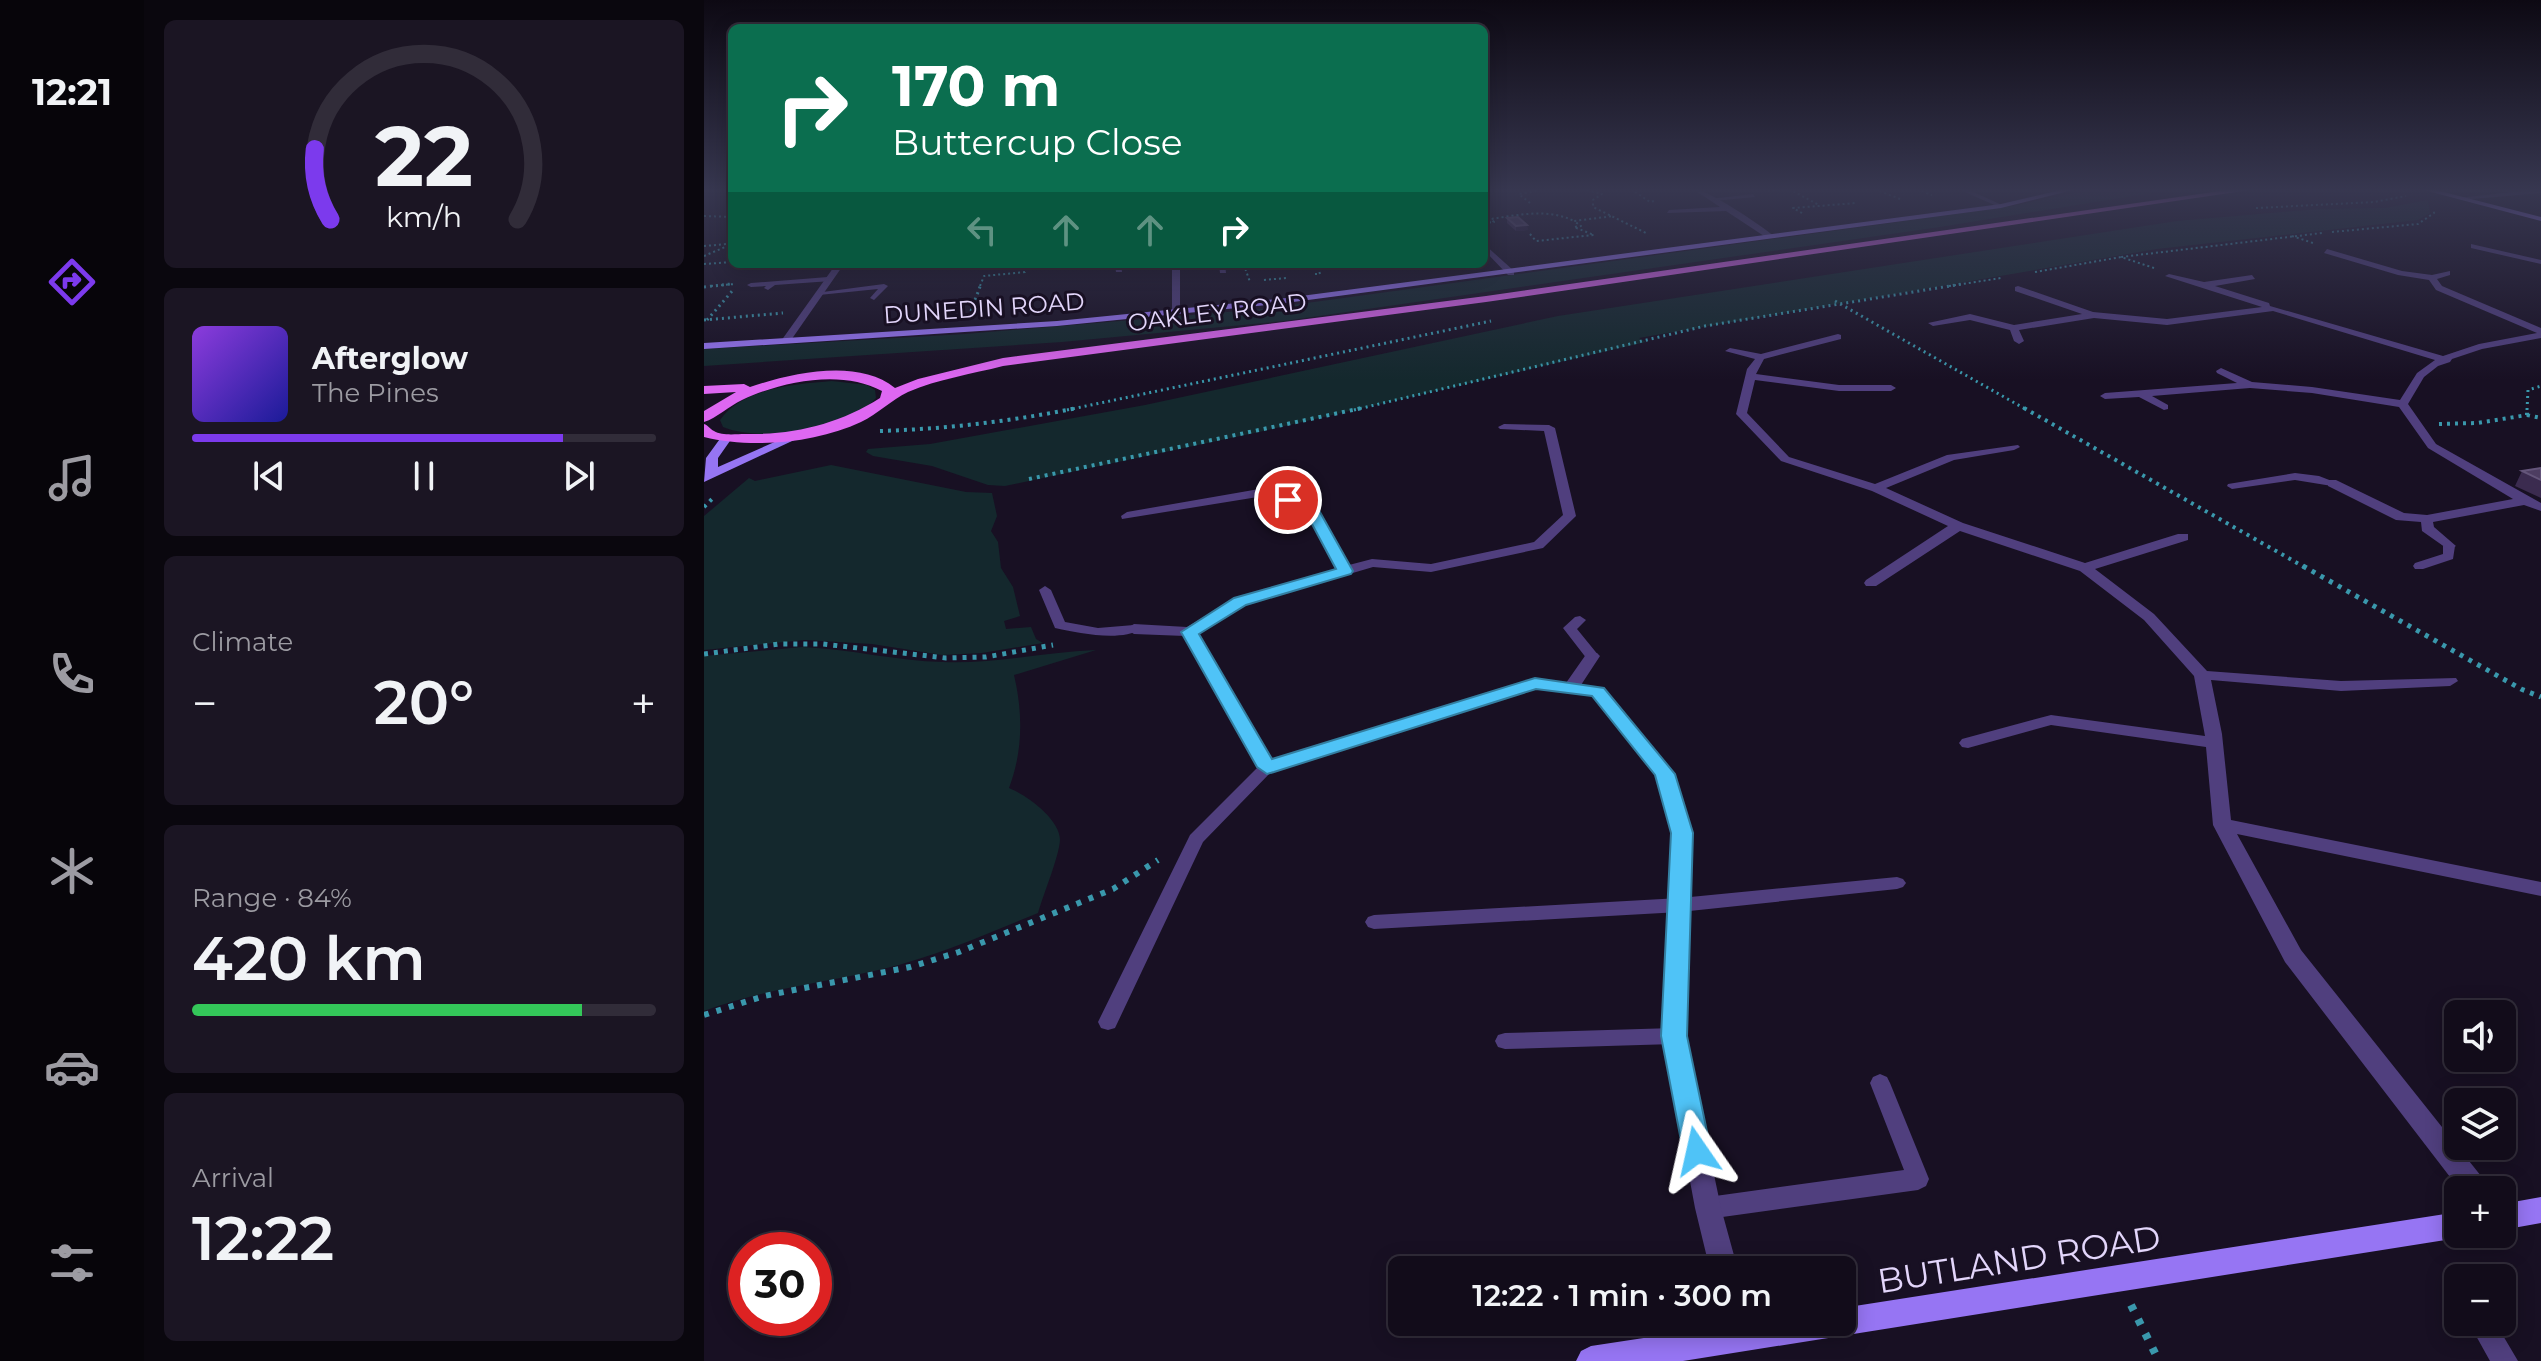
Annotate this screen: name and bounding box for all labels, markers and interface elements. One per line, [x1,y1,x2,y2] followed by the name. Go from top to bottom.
[892,52,1060,120] text: 170 m
[760,56,864,160] icon: right
[32,70,112,114] text: 12:21
[375,105,473,207] text: 22
[892,120,1183,164] text: Buttercup Close
[386,199,462,234] text: km/h
[960,208,1004,252] icon: left
[1044,208,1088,252] icon: ahead
[1128,208,1172,252] icon: ahead
[1212,208,1256,252] icon: right
[44,254,100,310] icon: directions
[882,287,1086,329] street label: DUNEDIN ROAD
[1126,287,1308,337] street label: OAKLEY ROAD
[312,340,468,377] text: Afterglow
[312,377,439,409] text: The Pines
[44,450,100,506] icon: music
[247,454,291,498] icon: previous
[402,454,446,498] icon: pause
[557,454,601,498] icon: next
[1254,466,1322,534] pin
[1266,478,1310,522] icon: arrive
[192,626,293,658] text: Climate
[44,646,100,702] icon: phone
[374,666,474,739] text: 20°
[192,676,217,730] text: −
[631,676,656,730] text: +
[44,843,100,899] icon: climate
[192,882,352,914] text: Range · 84%
[192,922,426,995] text: 420 km
[2444,1000,2516,1336] map controls
[2444,1000,2516,1072] button: sound
[44,1039,100,1095] icon: car
[2444,1088,2516,1160] button: layers
[1655,1109,1739,1193] position arrow
[192,1162,274,1194] text: Arrival
[2444,1176,2516,1248] button: +
[192,1202,334,1275] text: 12:22
[1875,1216,2163,1302] street label: BUTLAND ROAD
[728,1232,832,1336] speed limit sign: 30
[44,1235,100,1291] icon: filters
[2444,1264,2516,1336] button: −
[1472,1277,1772,1314] text: 12:22 · 1 min · 300 m

